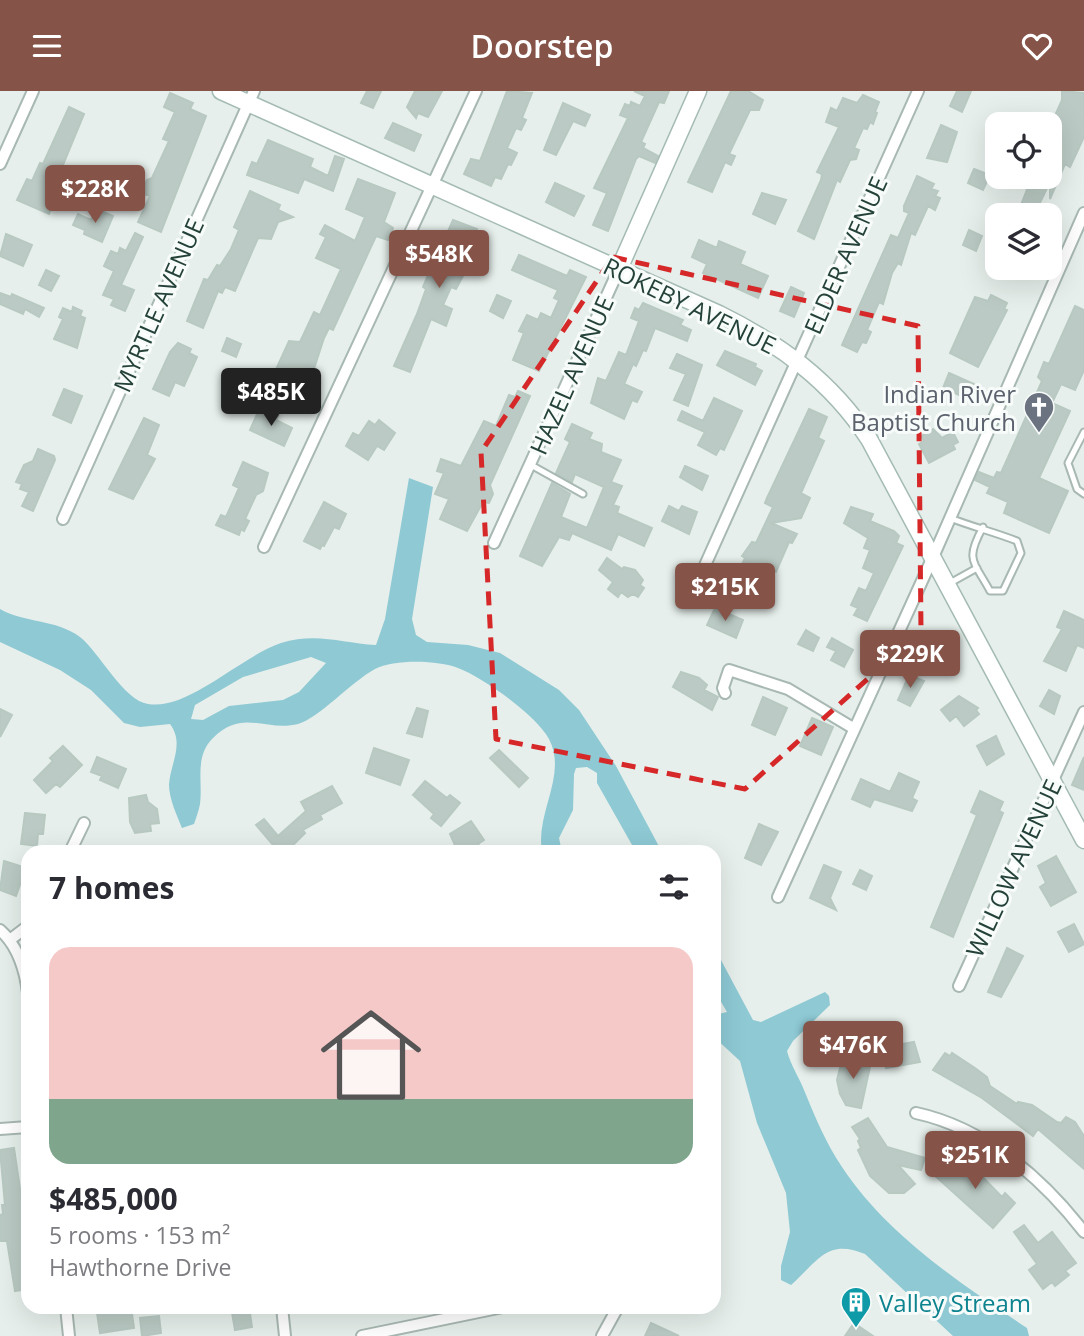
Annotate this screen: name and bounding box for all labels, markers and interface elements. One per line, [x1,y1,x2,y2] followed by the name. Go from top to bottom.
[471,24,613,67] text: Doorstep
[28,27,66,65] icon: menu
[1018,27,1056,65] icon: heart
[985,112,1062,280] map controls
[985,112,1062,189] button: locate
[46,165,144,225] pin: $228K
[795,171,895,339] street label: ELDER AVENUE
[61,172,129,204] text: $228K
[985,203,1062,280] button: layers
[105,213,211,397] street label: MYRTLE AVENUE
[390,231,488,290] pin: $548K
[405,237,473,269] text: $548K
[598,249,782,361] street label: ROKEBY AVENUE
[521,290,621,460] street label: HAZEL AVENUE
[222,369,320,428] pin: $485K
[237,375,305,407] text: $485K
[851,377,1016,438] place label: Indian River Baptist Church
[1022,390,1056,434] church icon: Indian River Baptist Church
[676,563,774,623] pin: $215K
[691,570,759,602] text: $215K
[861,631,959,690] pin: $229K
[876,637,944,669] text: $229K
[957,774,1069,962] street label: WILLOW AVENUE
[49,867,174,908] text: 7 homes
[655,868,693,906] icon: filters
[308,992,434,1118] icon: home
[804,1021,902,1081] pin: $476K
[819,1028,887,1060] text: $476K
[926,1131,1024,1191] pin: $251K
[941,1138,1009,1170] text: $251K
[49,1178,178,1219] text: $485,000
[49,1219,230,1251] text: 5 rooms · 153 m²
[49,1251,231,1283] text: Hawthorne Drive
[839,1285,873,1329] building icon: Valley Stream
[879,1286,1031,1319] place label: Valley Stream

